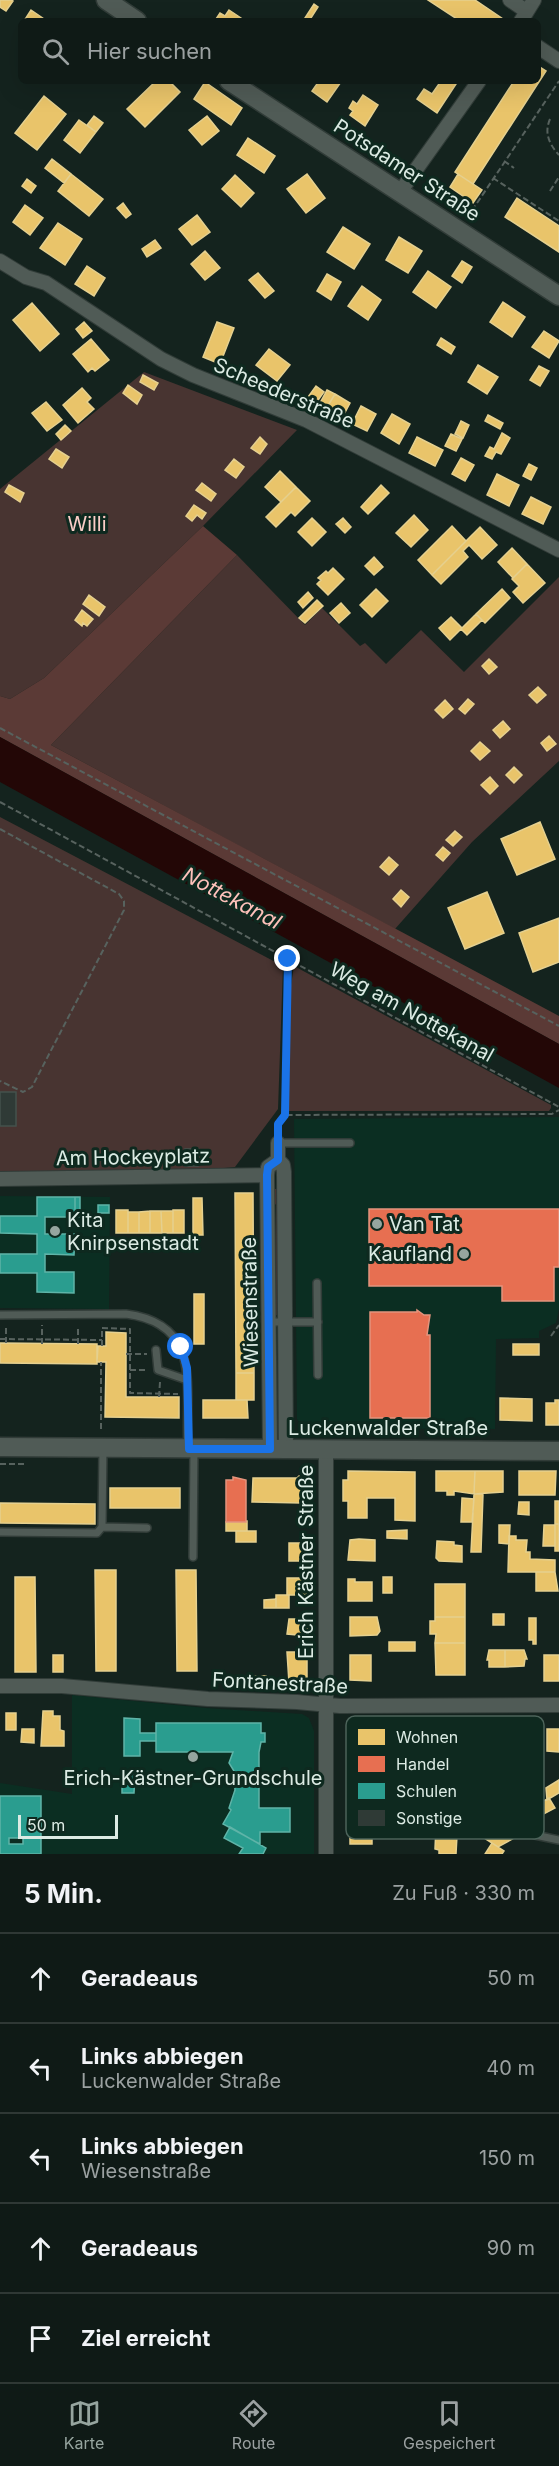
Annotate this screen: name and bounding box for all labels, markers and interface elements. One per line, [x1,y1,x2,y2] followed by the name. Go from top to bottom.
[18,18,541,84] search box
[39,35,72,68] icon: search
[87,38,212,64] text: Hier suchen
[329,114,485,226] street label: Potsdamer Straße
[210,353,358,433] street label: Scheederstraße
[67,512,107,536] park label: Willi
[178,862,286,935] water label: Nottekanal
[274,945,300,971] route end
[326,957,498,1067] street label: Weg am Nottekanal
[56,1144,210,1170] street label: Am Hockeyplatz
[67,1208,199,1255] place label: Kita Knirpsenstadt
[389,1212,460,1236] place label: Van Tat
[370,1217,384,1231] marker: Van Tat
[48,1224,62,1238] marker: Kita Knirpsenstadt
[237,1237,263,1367] street label: Wiesenstraße
[368,1242,452,1266] place label: Kaufland
[457,1247,471,1261] marker: Kaufland
[167,1333,193,1359] route start
[288,1416,488,1440] street label: Luckenwalder Straße
[294,1465,318,1659] street label: Erich Kästner Straße
[211,1667,349,1699] street label: Fontanestraße
[346,1716,544,1839] legend
[396,1727,458,1747] text: Wohnen
[186,1750,200,1764] marker: Erich-Kästner-Grundschule
[396,1754,449,1774] text: Handel
[64,1766,322,1790] place label: Erich-Kästner-Grundschule
[396,1781,457,1801] text: Schulen
[396,1808,462,1828] text: Sonstige
[18,1812,118,1840] scale bar
[27,1815,65,1835] text: 50 m
[24,1878,103,1909] text: 5 Min.
[392,1881,535,1905] text: Zu Fuß · 330 m
[24,1962,57,1995] icon: ahead
[81,1965,198,1991] text: Geradeaus
[487,1966,535,1990] text: 50 m
[81,2043,244,2069] text: Links abbiegen
[24,2052,57,2085] icon: left
[486,2056,535,2080] text: 40 m
[81,2069,281,2093] text: Luckenwalder Straße
[81,2133,244,2159] text: Links abbiegen
[24,2142,57,2175] icon: left
[479,2146,535,2170] text: 150 m
[81,2159,211,2183] text: Wiesenstraße
[24,2232,57,2265] icon: ahead
[81,2235,198,2261] text: Geradeaus
[487,2236,535,2260] text: 90 m
[24,2322,57,2355] icon: arrive
[81,2325,210,2351] text: Ziel erreicht
[64,2397,104,2453] tab: Karte
[232,2397,275,2453] tab: Route
[403,2397,495,2453] tab: Gespeichert

